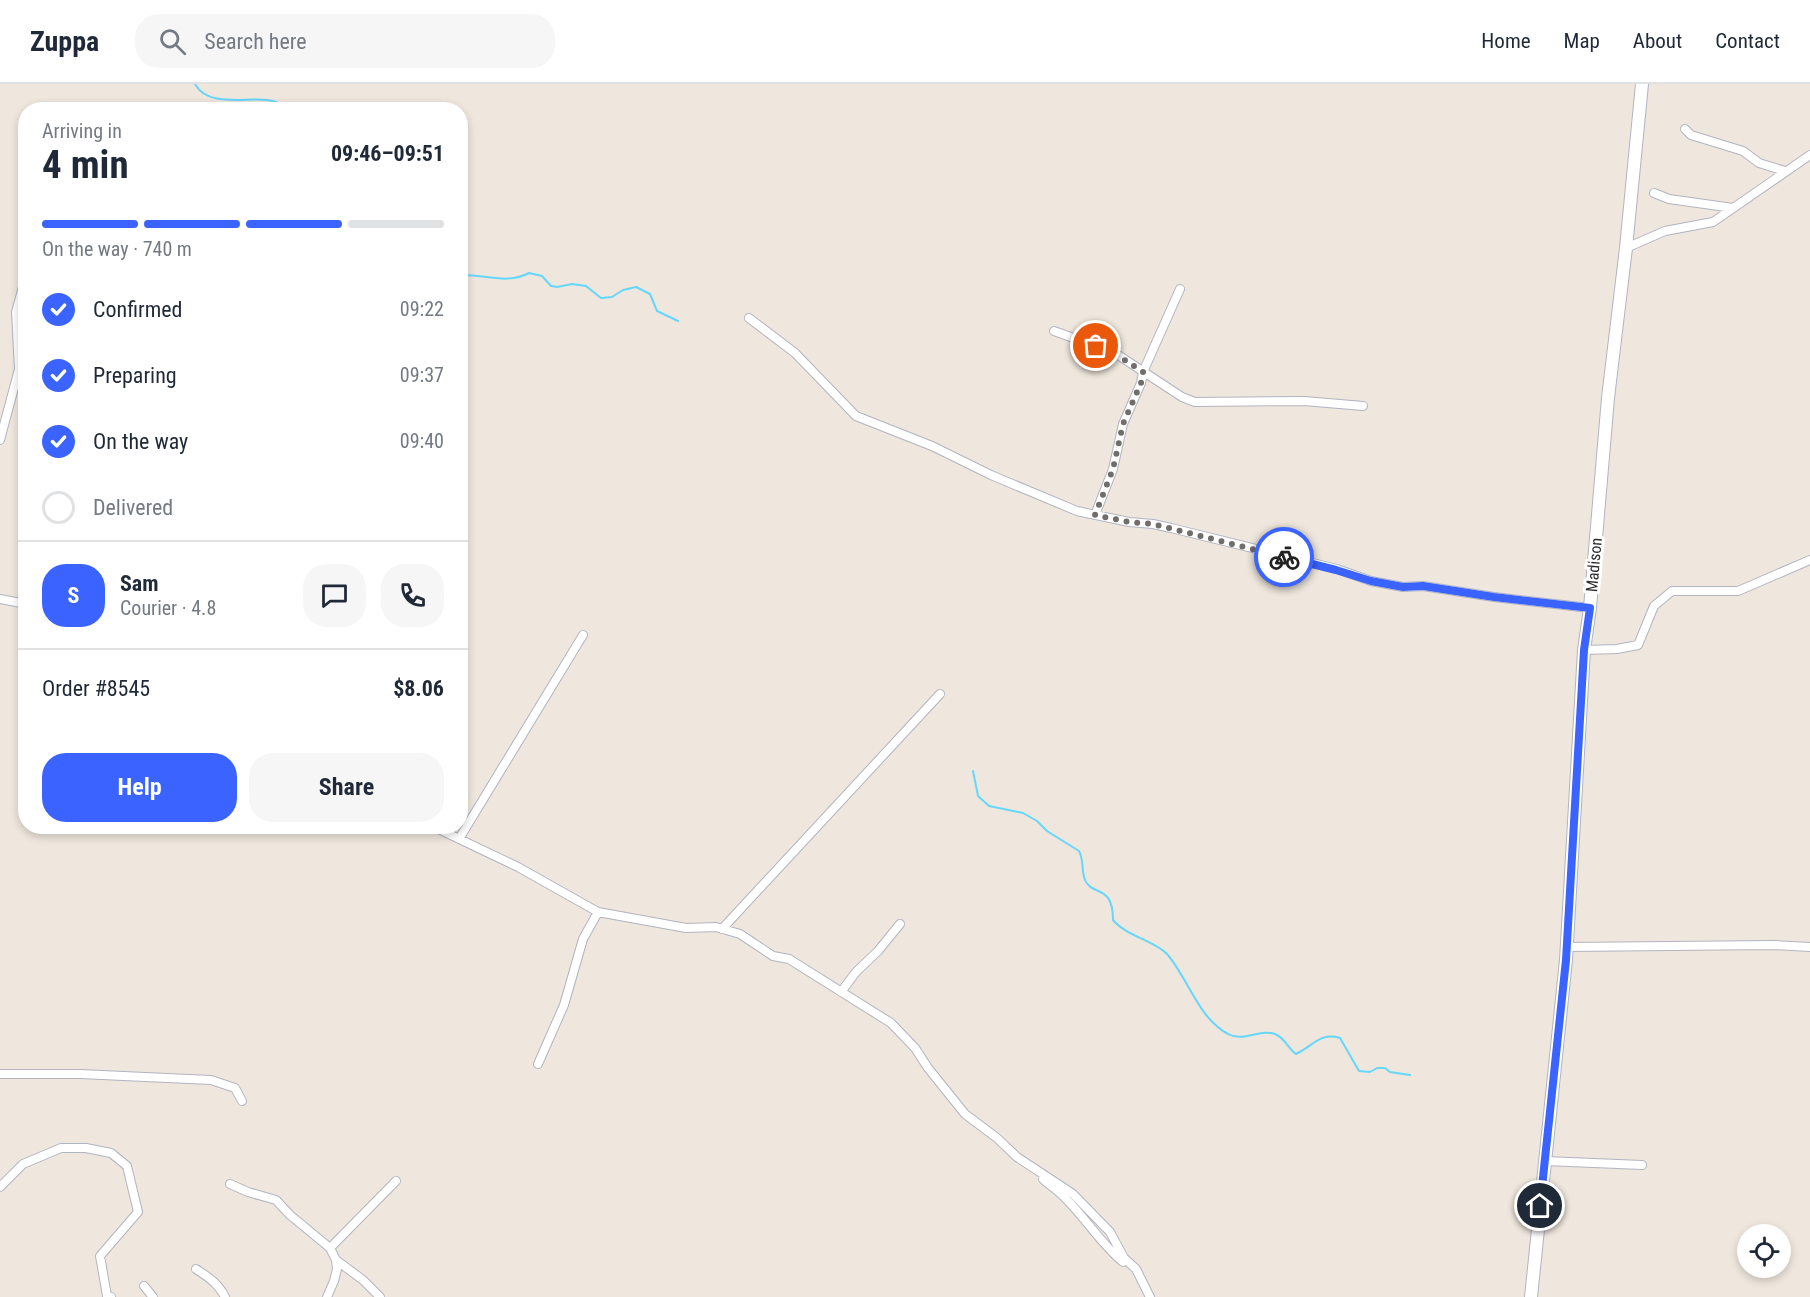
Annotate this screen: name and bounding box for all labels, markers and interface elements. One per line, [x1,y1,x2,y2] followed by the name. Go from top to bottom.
[135,14,555,68] search box
[30,25,99,58] text: Zuppa
[156,25,189,58] icon: search
[204,29,307,54] text: Search here
[1481,29,1531,53] text: Home
[1564,29,1600,53] text: Map
[1633,29,1682,53] text: About
[1715,29,1780,53] text: Contact
[42,119,122,143] text: Arriving in
[331,141,444,166] text: 09:46–09:51
[42,142,129,188] text: 4 min
[42,237,192,261] text: On the way · 740 m
[42,293,75,326] icon: check
[93,297,182,322] text: Confirmed
[400,297,444,321] text: 09:22
[1070,320,1121,371] pin
[1079,329,1112,362] icon: bag
[42,359,75,392] icon: check
[93,363,177,388] text: Preparing
[400,363,444,387] text: 09:37
[42,425,75,458] icon: check
[93,429,188,454] text: On the way
[400,429,444,453] text: 09:40
[93,495,173,520] text: Delivered
[1254,527,1314,587] courier
[1582,537,1606,593] street label: Madison
[1268,541,1301,574] icon: bike
[303,564,366,627] button: chat
[381,564,444,627] button: phone
[120,571,159,596] text: Sam
[68,583,79,608] text: S
[120,596,216,620] text: Courier · 4.8
[42,676,150,701] text: Order #8545
[393,676,444,701] text: $8.06
[42,753,237,822] button: Help
[249,753,444,822] button: Share
[1514,1180,1565,1231] pin
[1523,1189,1556,1222] icon: home
[1737,1224,1791,1278] map controls
[1737,1224,1791,1278] button: locate

